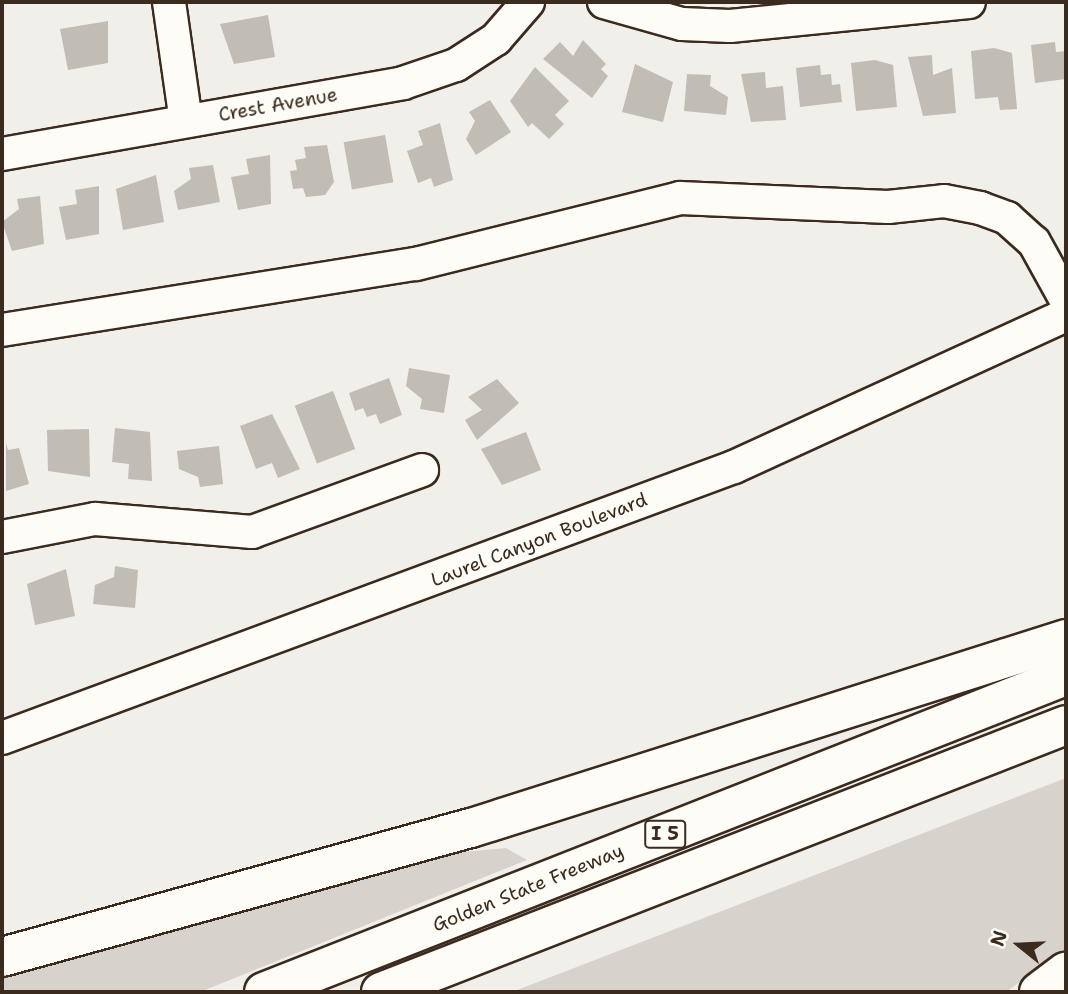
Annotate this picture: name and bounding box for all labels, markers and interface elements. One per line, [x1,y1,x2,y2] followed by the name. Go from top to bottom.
[217,83,339,127] street label: Crest Avenue
[428,488,650,592] street label: Laurel Canyon Boulevard
[644,820,686,848] road number: I 5
[429,839,627,937] street label: Golden State Freeway
[984,910,1054,980] north arrow
[984,927,1013,949] text: N

